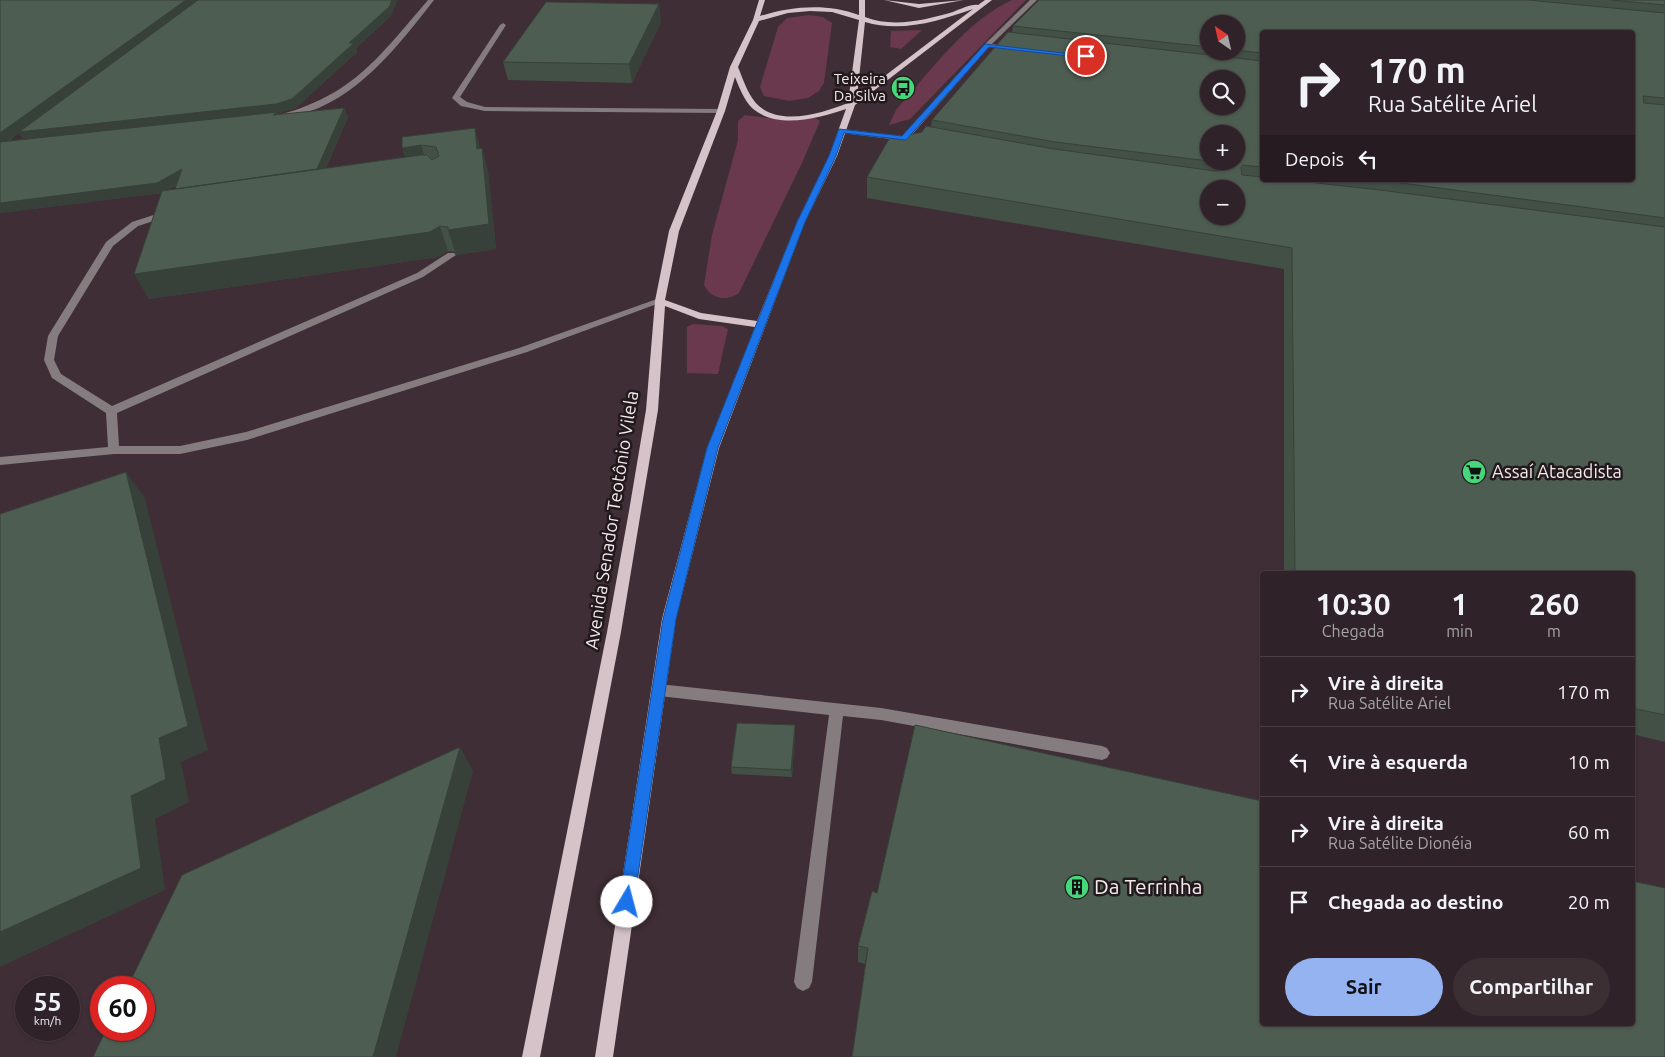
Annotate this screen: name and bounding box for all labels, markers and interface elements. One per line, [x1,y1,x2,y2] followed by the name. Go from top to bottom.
[1200,15,1245,60] north arrow
[1200,15,1245,225] map controls
[1065,35,1107,77] pin
[1072,42,1100,70] icon: arrive
[1285,50,1350,115] icon: right
[1368,50,1466,90] text: 170 m
[834,70,886,104] place label: Teixeira Da Silva
[1200,70,1245,115] button: search
[890,75,916,101] bus stop icon: Teixeira Da Silva
[1368,91,1537,116] text: Rua Satélite Ariel
[1200,125,1245,170] button: +
[1354,145,1382,173] icon: left
[1285,148,1344,170] text: Depois
[1200,180,1245,225] button: −
[581,389,641,650] street label: Avenida Senador Teotônio Vilela
[1461,459,1487,485] supermarket icon: Assaí Atacadista
[1492,461,1622,481] place label: Assaí Atacadista
[1316,587,1391,621] text: 10:30
[1451,587,1468,621] text: 1
[1529,587,1579,621] text: 260
[1322,622,1385,640] text: Chegada
[1446,622,1473,640] text: min
[1547,622,1561,640] text: m
[1328,672,1444,694] text: Vire à direita
[1285,678,1313,706] icon: right
[1557,681,1610,703] text: 170 m
[1328,694,1451,712] text: Rua Satélite Ariel
[1285,748,1313,776] icon: left
[1328,751,1468,773] text: Vire à esquerda
[1568,751,1610,773] text: 10 m
[1328,812,1444,834] text: Vire à direita
[1285,818,1313,846] icon: right
[1568,821,1610,843] text: 60 m
[1328,834,1472,852] text: Rua Satélite Dionéia
[1064,874,1090,900] building icon: Da Terrinha
[1094,874,1203,898] place label: Da Terrinha
[600,875,652,927] position arrow
[1285,888,1313,916] icon: arrive
[1328,891,1504,913] text: Chegada ao destino
[1568,891,1610,913] text: 20 m
[1285,958,1443,1016] button: Sair
[1453,958,1610,1016] button: Compartilhar
[90,976,155,1041] speed limit sign: 60
[33,988,62,1016] text: 55
[34,1014,61,1027] text: km/h

